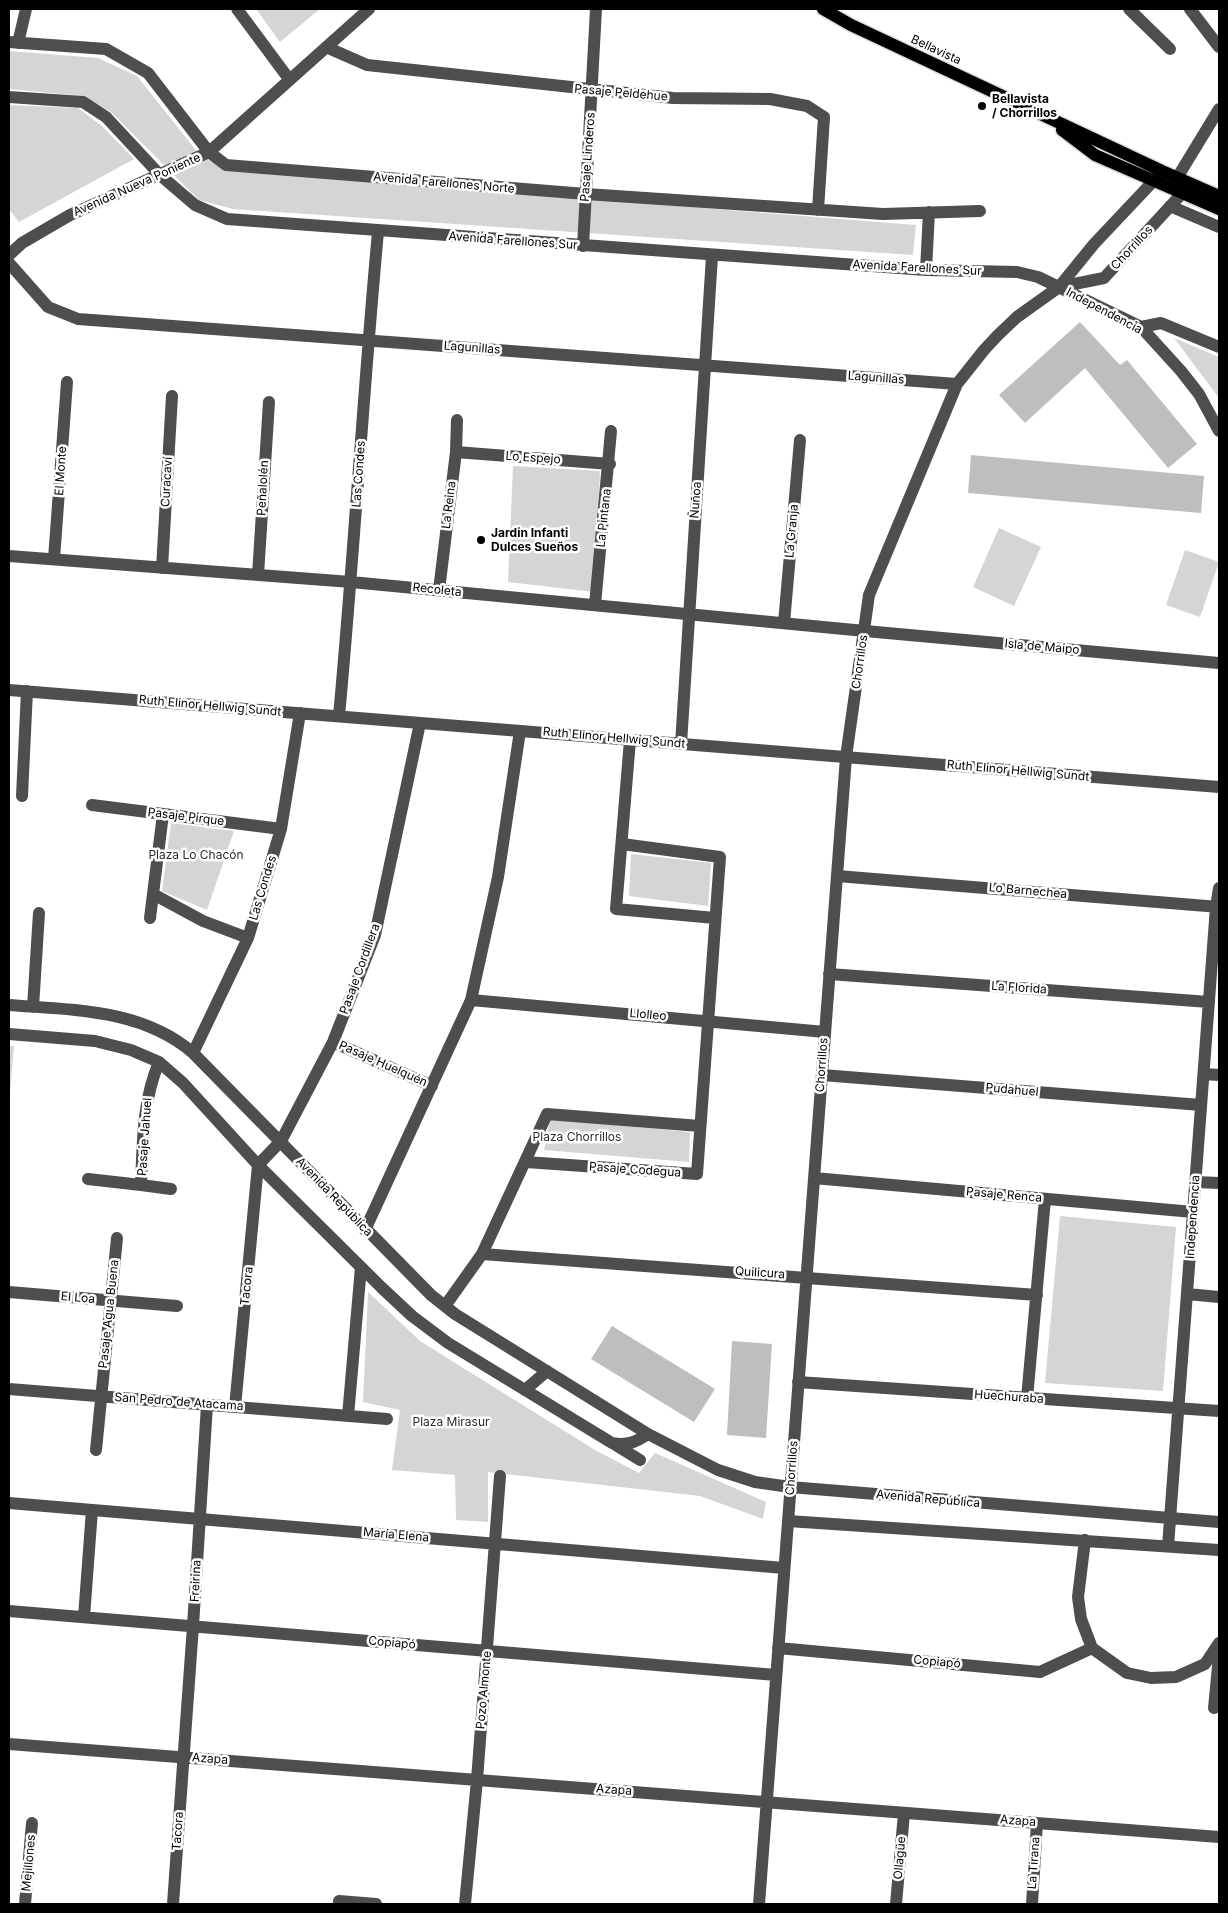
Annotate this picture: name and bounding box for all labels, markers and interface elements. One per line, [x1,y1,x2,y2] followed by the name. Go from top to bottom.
[909,32,963,68] street label: Bellavista
[574,82,668,104] street label: Pasaje Peldehue
[992,92,1057,120] place label: Bellavista / Chorrillos
[976,100,988,112] marker: Bellavista / Chorrillos
[578,112,598,202] street label: Pasaje Linderos
[71,150,203,220] street label: Avenida Nueva Poniente
[373,170,515,196] street label: Avenida Farellones Norte
[1108,223,1156,273] street label: Chorrillos
[448,229,578,253] street label: Avenida Farellones Sur
[852,257,982,279] street label: Avenida Farellones Sur
[1064,285,1144,337] street label: Independencia
[443,339,501,357] street label: Lagunillas
[847,369,905,387] street label: Lagunillas
[349,440,369,508] street label: Las Condes
[52,446,70,496] street label: El Monte
[505,449,561,467] street label: Lo Espejo
[158,457,176,507] street label: Curacaví
[254,460,272,516] street label: Peñalolén
[439,480,459,530] street label: La Reina
[688,481,704,519] street label: Ñuñoa
[594,488,614,548] street label: La Pintana
[782,504,802,558] street label: La Granja
[491,526,578,554] place label: Jardin Infanti Dulces Sueños
[475,534,487,546] marker: Jardin Infanti Dulces Sueños
[412,580,462,600] street label: Recoleta
[849,634,871,690] street label: Chorrillos
[1004,637,1080,657] street label: Isla de Maipo
[138,693,282,719] street label: Ruth Elinor Hellwig Sundt
[542,725,686,751] street label: Ruth Elinor Hellwig Sundt
[946,758,1090,784] street label: Ruth Elinor Hellwig Sundt
[147,805,225,829] street label: Pasaje Pirque
[148,848,244,862] park label: Plaza Lo Chacón
[246,854,280,922] street label: Las Condes
[988,880,1068,902] street label: Lo Barnechea
[337,922,383,1016] street label: Pasaje Cordillera
[991,979,1047,997] street label: La Florida
[629,1006,667,1024] street label: Llolleo
[813,1037,831,1093] street label: Chorrillos
[337,1038,429,1090] street label: Pasaje Huelquén
[985,1081,1039,1099] street label: Pudahuel
[135,1097,155,1177] street label: Pasaje Jahuel
[533,1130,621,1144] park label: Plaza Chorrillos
[293,1154,375,1240] street label: Avenida República
[588,1160,682,1180] street label: Pasaje Codegua
[1183,1175,1203,1259] street label: Independencia
[965,1185,1043,1205] street label: Pasaje Renca
[96,1259,122,1369] street label: Pasaje Agua Buena
[734,1264,786,1282] street label: Quilicura
[238,1266,256,1306] street label: Tacora
[60,1289,96,1307] street label: El Loa
[974,1387,1044,1407] street label: Huechuraba
[114,1390,244,1414] street label: San Pedro de Atacama
[413,1415,489,1429] park label: Plaza Mirasur
[783,1440,801,1496] street label: Chorrillos
[875,1487,981,1511] street label: Avenida República
[362,1525,430,1545] street label: María Elena
[188,1559,204,1603] street label: Freirina
[368,1634,416,1652] street label: Copiapó
[473,1650,495,1730] street label: Pozo Almonte
[913,1653,961,1671] street label: Copiapó
[192,1751,228,1767] street label: Azapa
[596,1782,632,1798] street label: Azapa
[169,1811,187,1851] street label: Tacora
[1000,1813,1036,1829] street label: Azapa
[19,1834,39,1892] street label: Mejillones
[891,1836,909,1880] street label: Ollagüe
[1025,1836,1043,1890] street label: La Tirana

